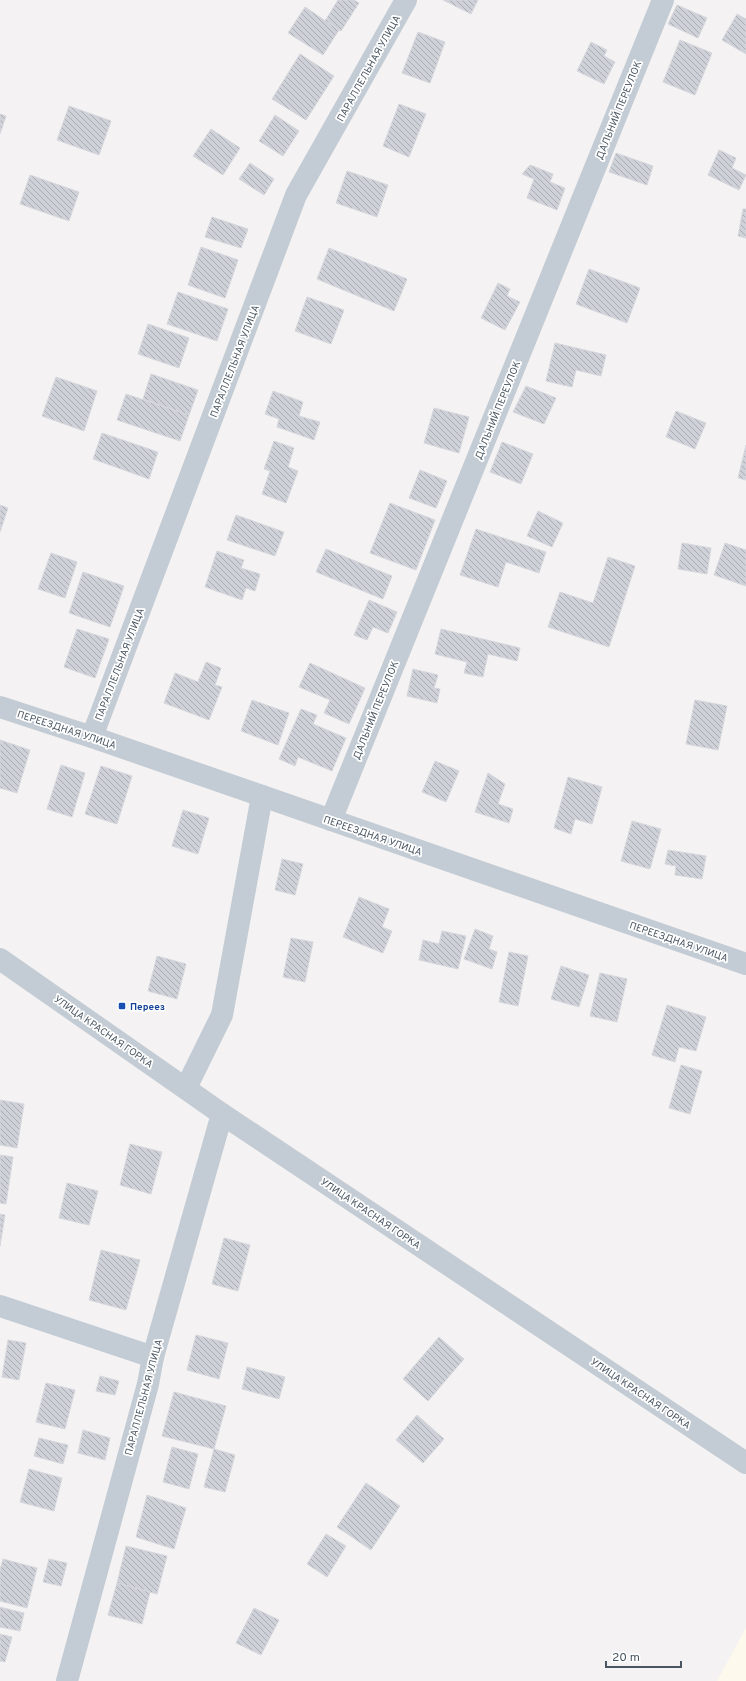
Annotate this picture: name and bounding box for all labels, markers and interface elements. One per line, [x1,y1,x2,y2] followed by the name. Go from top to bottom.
[335,13,404,124] street label: ПАРАЛЛЕЛЬНАЯ УЛИЦА
[594,59,645,162] street label: ДАЛЬНИЙ ПЕРЕУЛОК
[208,303,263,420] street label: ПАРАЛЛЕЛЬНАЯ УЛИЦА
[473,359,524,462] street label: ДАЛЬНИЙ ПЕРЕУЛОК
[93,606,148,723] street label: ПАРАЛЛЕЛЬНАЯ УЛИЦА
[351,659,402,762] street label: ДАЛЬНИЙ ПЕРЕУЛОК
[15,708,118,753] street label: ПЕРЕЕЗДНАЯ УЛИЦА
[321,813,424,859] street label: ПЕРЕЕЗДНАЯ УЛИЦА
[627,919,730,965] street label: ПЕРЕЕЗДНАЯ УЛИЦА
[51,993,155,1072] street label: УЛИЦА КРАСНАЯ ГОРКА
[117,1001,127,1011] marker: Переез
[130,1001,165,1014] place label: Переез
[318,1176,423,1253] street label: УЛИЦА КРАСНАЯ ГОРКА
[123,1338,166,1457] street label: ПАРАЛЛЕЛЬНАЯ УЛИЦА
[588,1356,693,1433] street label: УЛИЦА КРАСНАЯ ГОРКА
[606,1643,681,1669] scale bar
[612,1650,640,1666] text: 20 m

